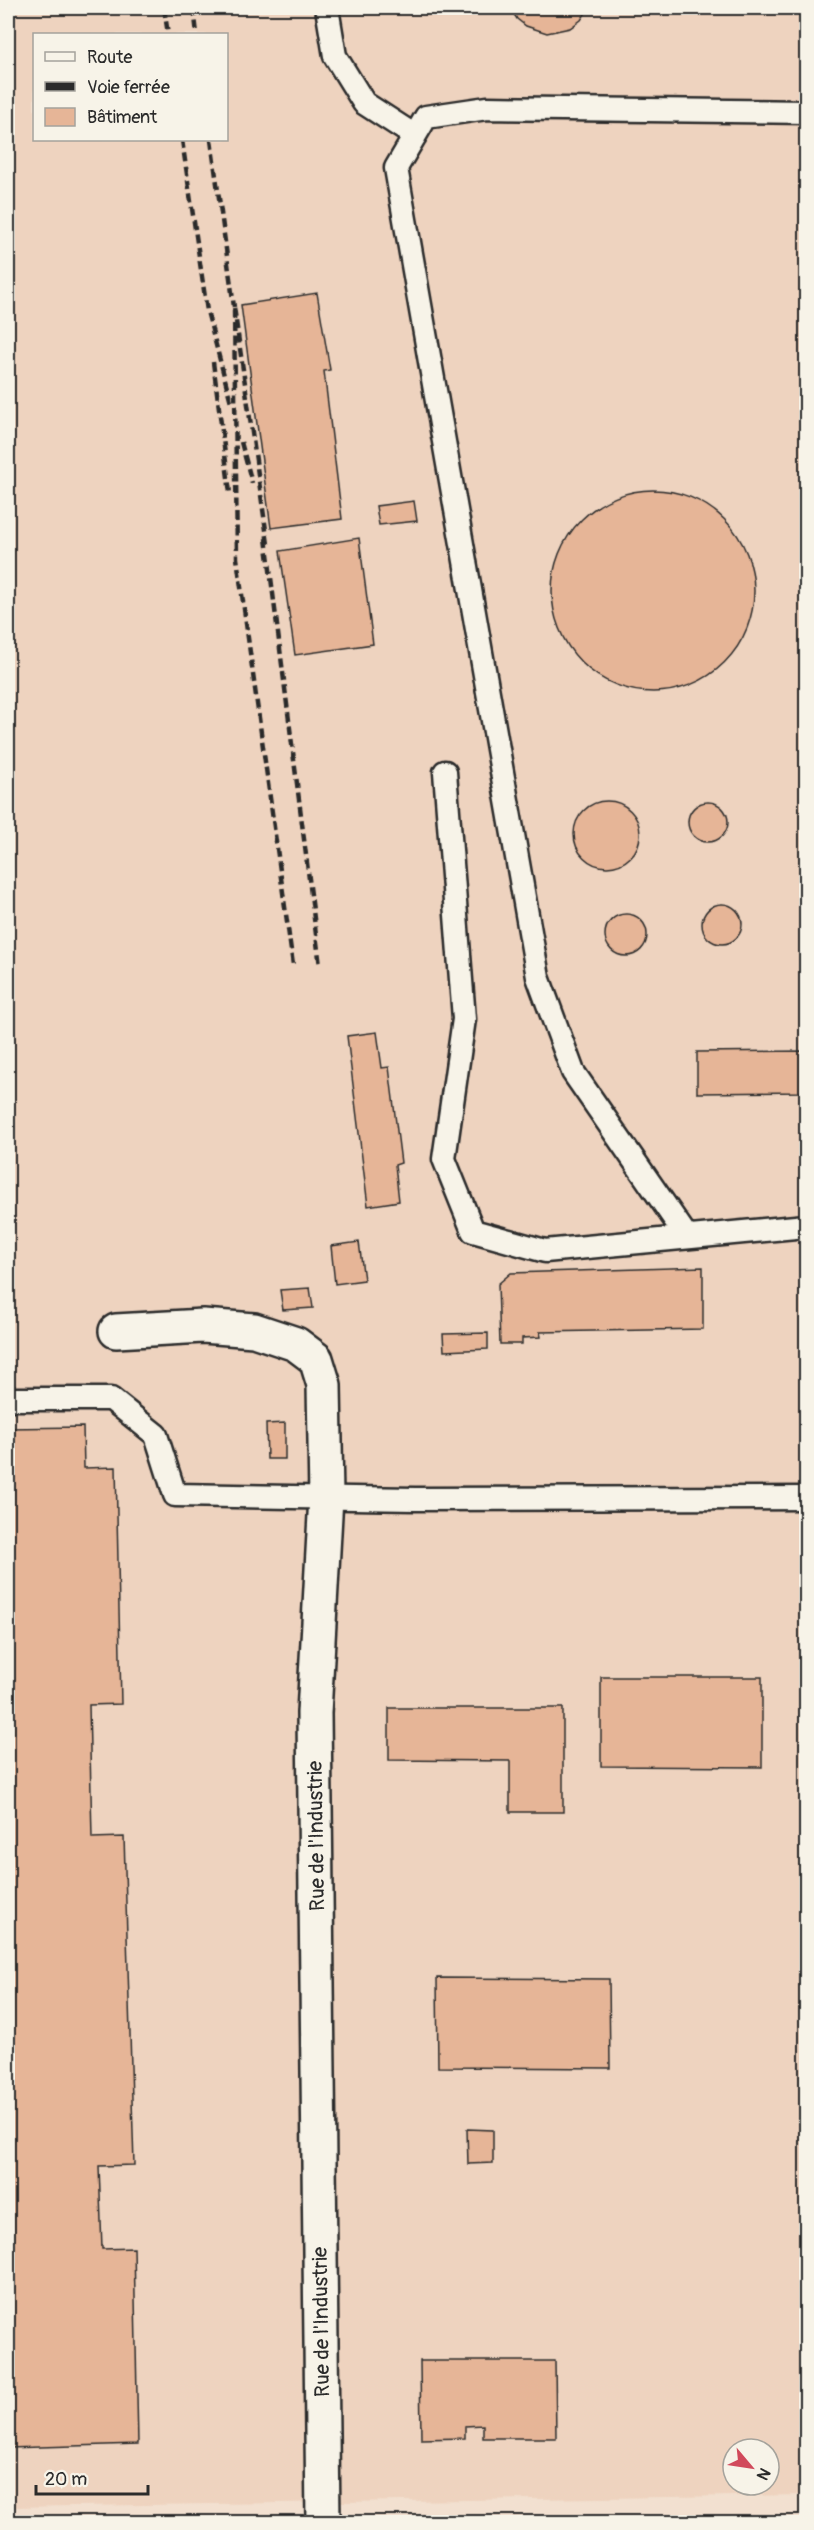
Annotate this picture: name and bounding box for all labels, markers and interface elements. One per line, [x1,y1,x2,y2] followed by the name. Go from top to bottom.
[33,33,228,141] legend
[87,46,132,69] text: Route
[87,76,170,99] text: Voie ferrée
[87,106,158,129] text: Bâtiment
[302,1760,331,1911] street label: Rue de l'Industrie
[307,2246,336,2397] street label: Rue de l'Industrie
[721,2437,781,2497] north arrow
[36,2458,148,2496] scale bar
[752,2464,775,2484] text: N
[45,2468,87,2491] text: 20 m

